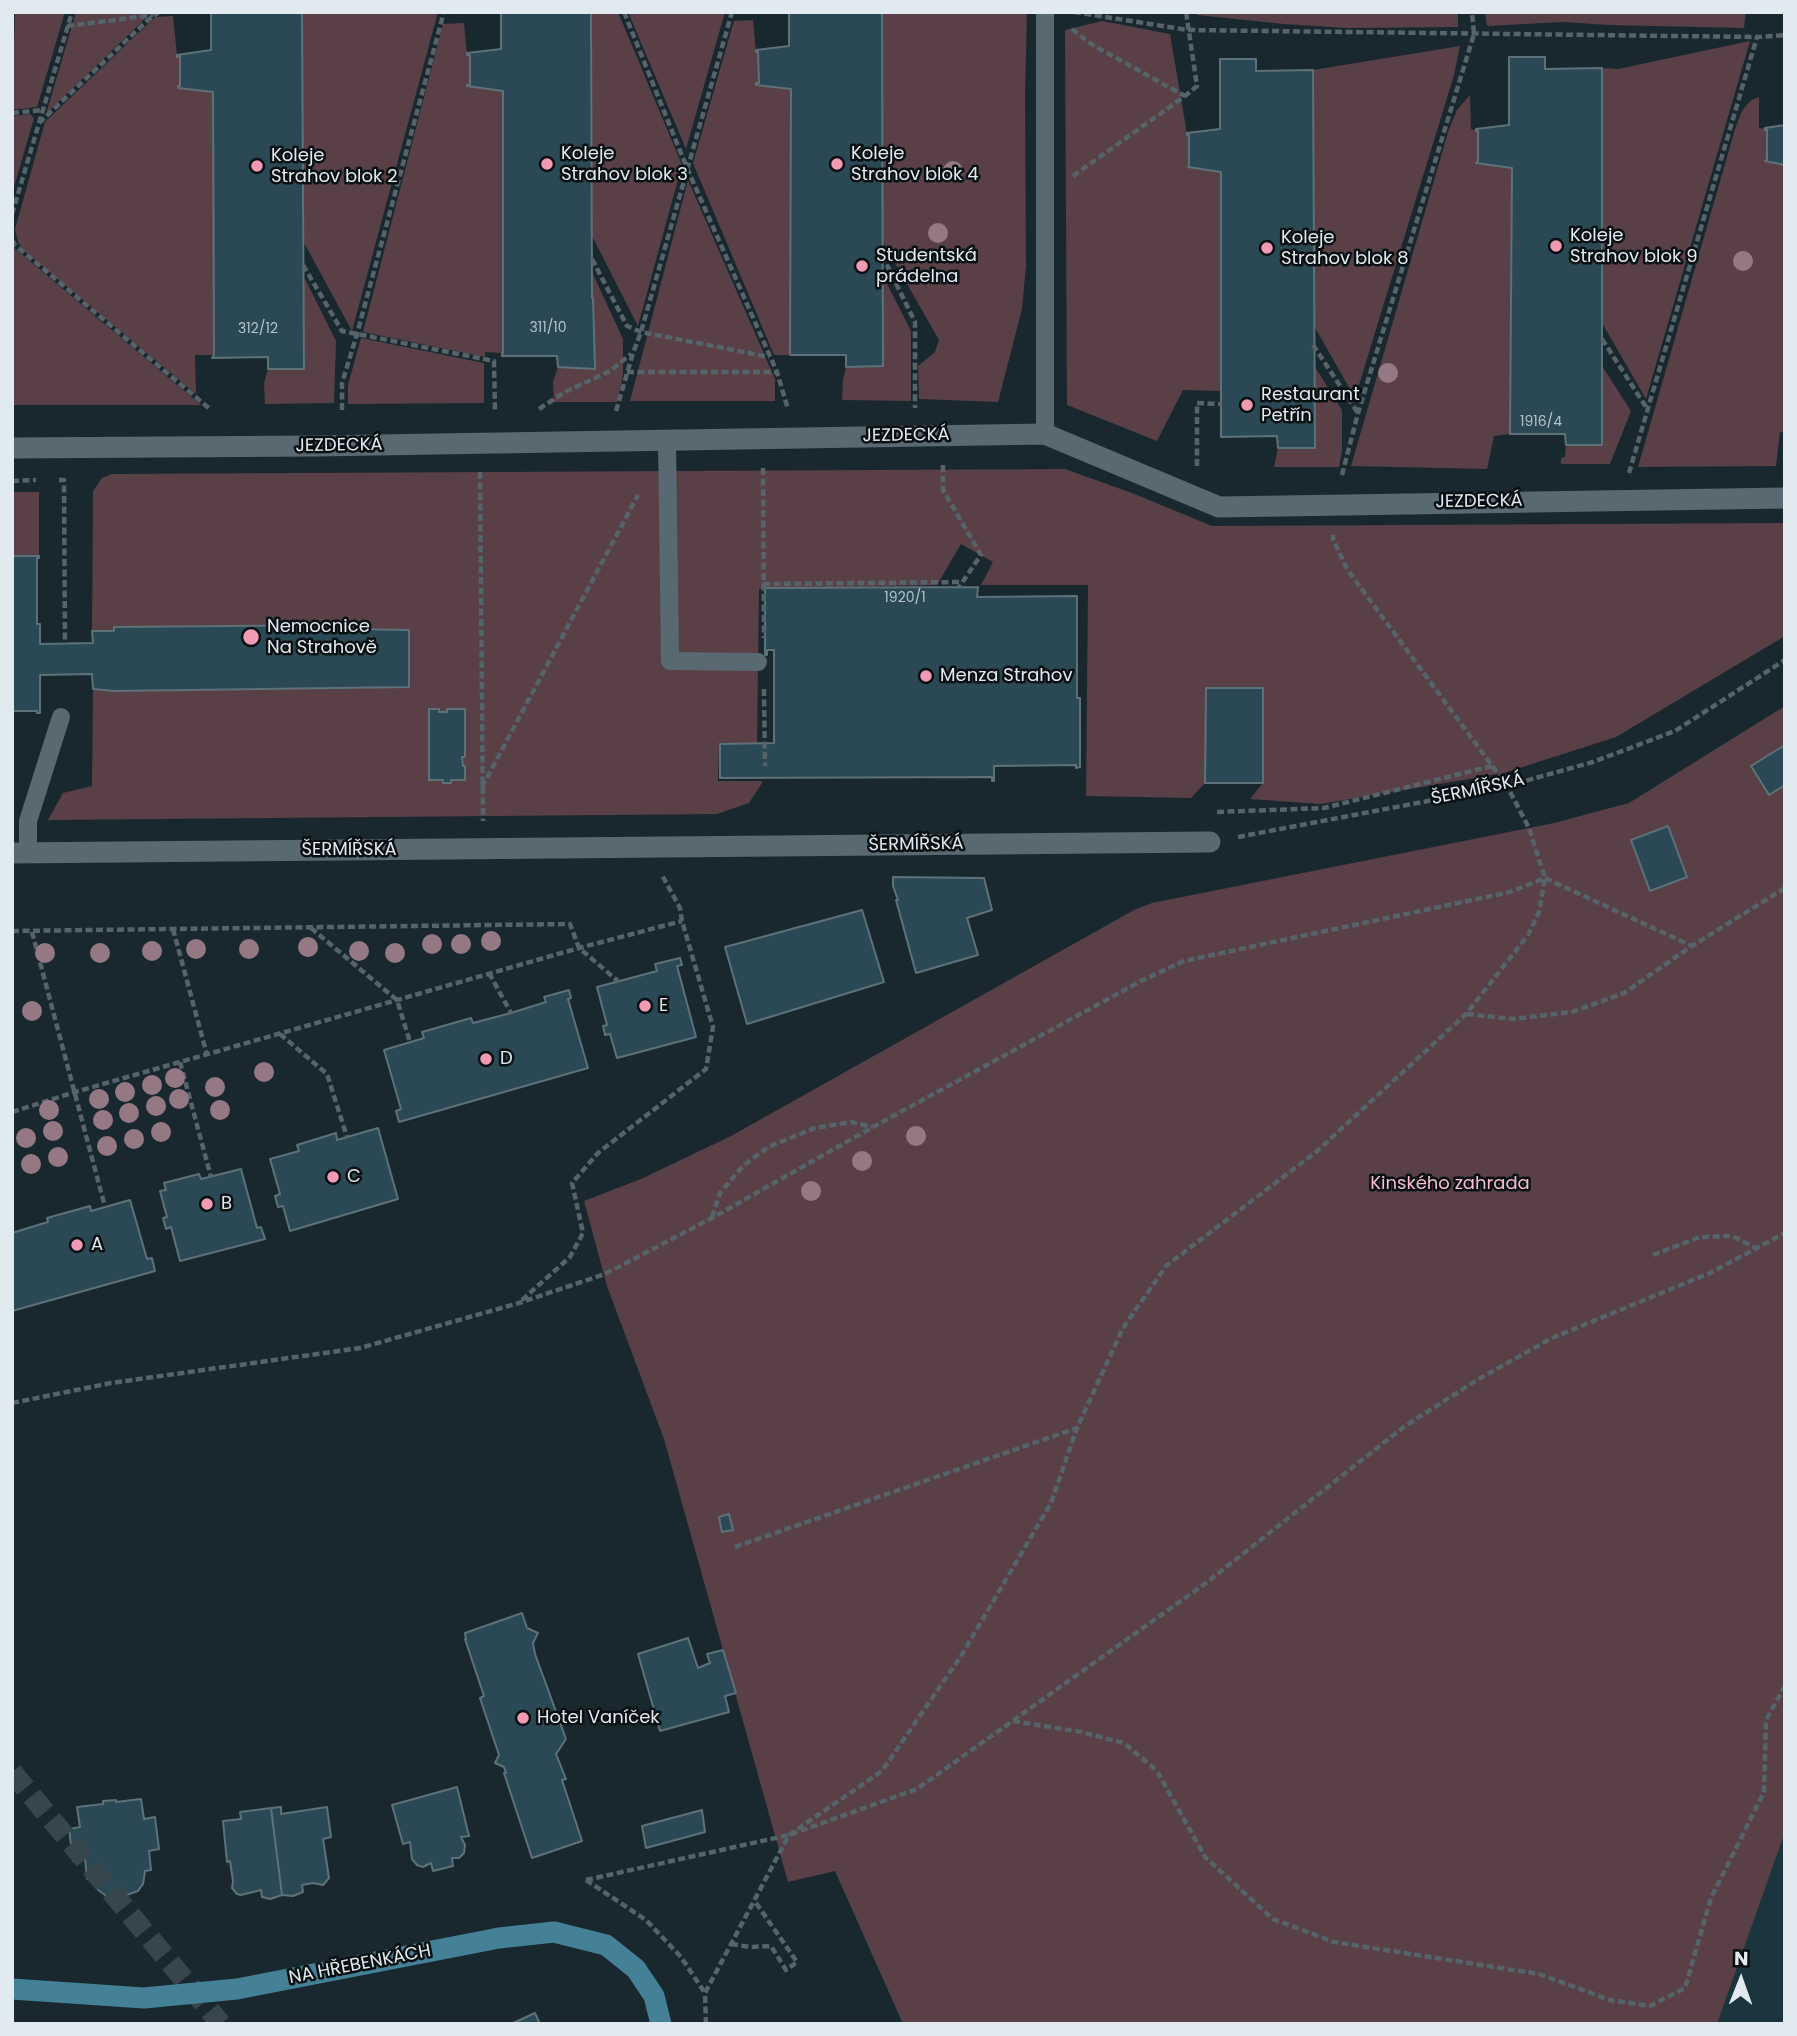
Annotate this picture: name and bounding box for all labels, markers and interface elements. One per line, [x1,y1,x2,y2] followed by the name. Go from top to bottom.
[561,143,688,186] place label: Koleje Strahov blok 3
[851,143,978,186] place label: Koleje Strahov blok 4
[271,145,397,188] place label: Koleje Strahov blok 2
[539,156,555,172] marker: Koleje Strahov blok 3
[829,156,845,172] marker: Koleje Strahov blok 4
[249,158,265,174] marker: Koleje Strahov blok 2
[1570,225,1697,268] place label: Koleje Strahov blok 9
[1281,227,1408,270] place label: Koleje Strahov blok 8
[1548,238,1564,254] marker: Koleje Strahov blok 9
[1259,240,1275,256] marker: Koleje Strahov blok 8
[876,245,977,288] place label: Studentská prádelna
[854,258,870,274] marker: Studentská prádelna
[529,320,567,336] house number: 311/10
[238,321,278,337] house number: 312/12
[1261,384,1360,426] place label: Restaurant Petřín
[1239,397,1255,413] marker: Restaurant Petřín
[1520,414,1562,430] house number: 1916/4
[862,424,950,448] street label: JEZDECKÁ
[295,434,383,458] street label: JEZDECKÁ
[1435,490,1523,514] street label: JEZDECKÁ
[884,590,926,606] house number: 1920/1
[267,616,377,658] place label: Nemocnice Na Strahově
[241,627,261,647] marker: Nemocnice Na Strahově
[940,665,1072,687] place label: Menza Strahov
[918,668,934,684] marker: Menza Strahov
[1429,770,1527,810] street label: ŠERMÍŘSKÁ
[868,833,964,857] street label: ŠERMÍŘSKÁ
[301,839,397,861] street label: ŠERMÍŘSKÁ
[659,995,668,1017] place label: E
[637,998,653,1014] marker: E
[500,1048,513,1070] place label: D
[478,1051,494,1067] marker: D
[347,1166,361,1188] place label: C
[325,1169,341,1185] marker: C
[1370,1173,1530,1195] park label: Kinského zahrada
[221,1193,232,1215] place label: B
[199,1196,215,1212] marker: B
[91,1234,103,1256] place label: A
[69,1237,85,1253] marker: A
[537,1707,660,1729] place label: Hotel Vaníček
[515,1710,531,1726] marker: Hotel Vaníček
[287,1941,433,1989] street label: NA HŘEBENKÁCH
[1706,1945,1776,2015] north arrow
[1734,1945,1749,1972] text: N

